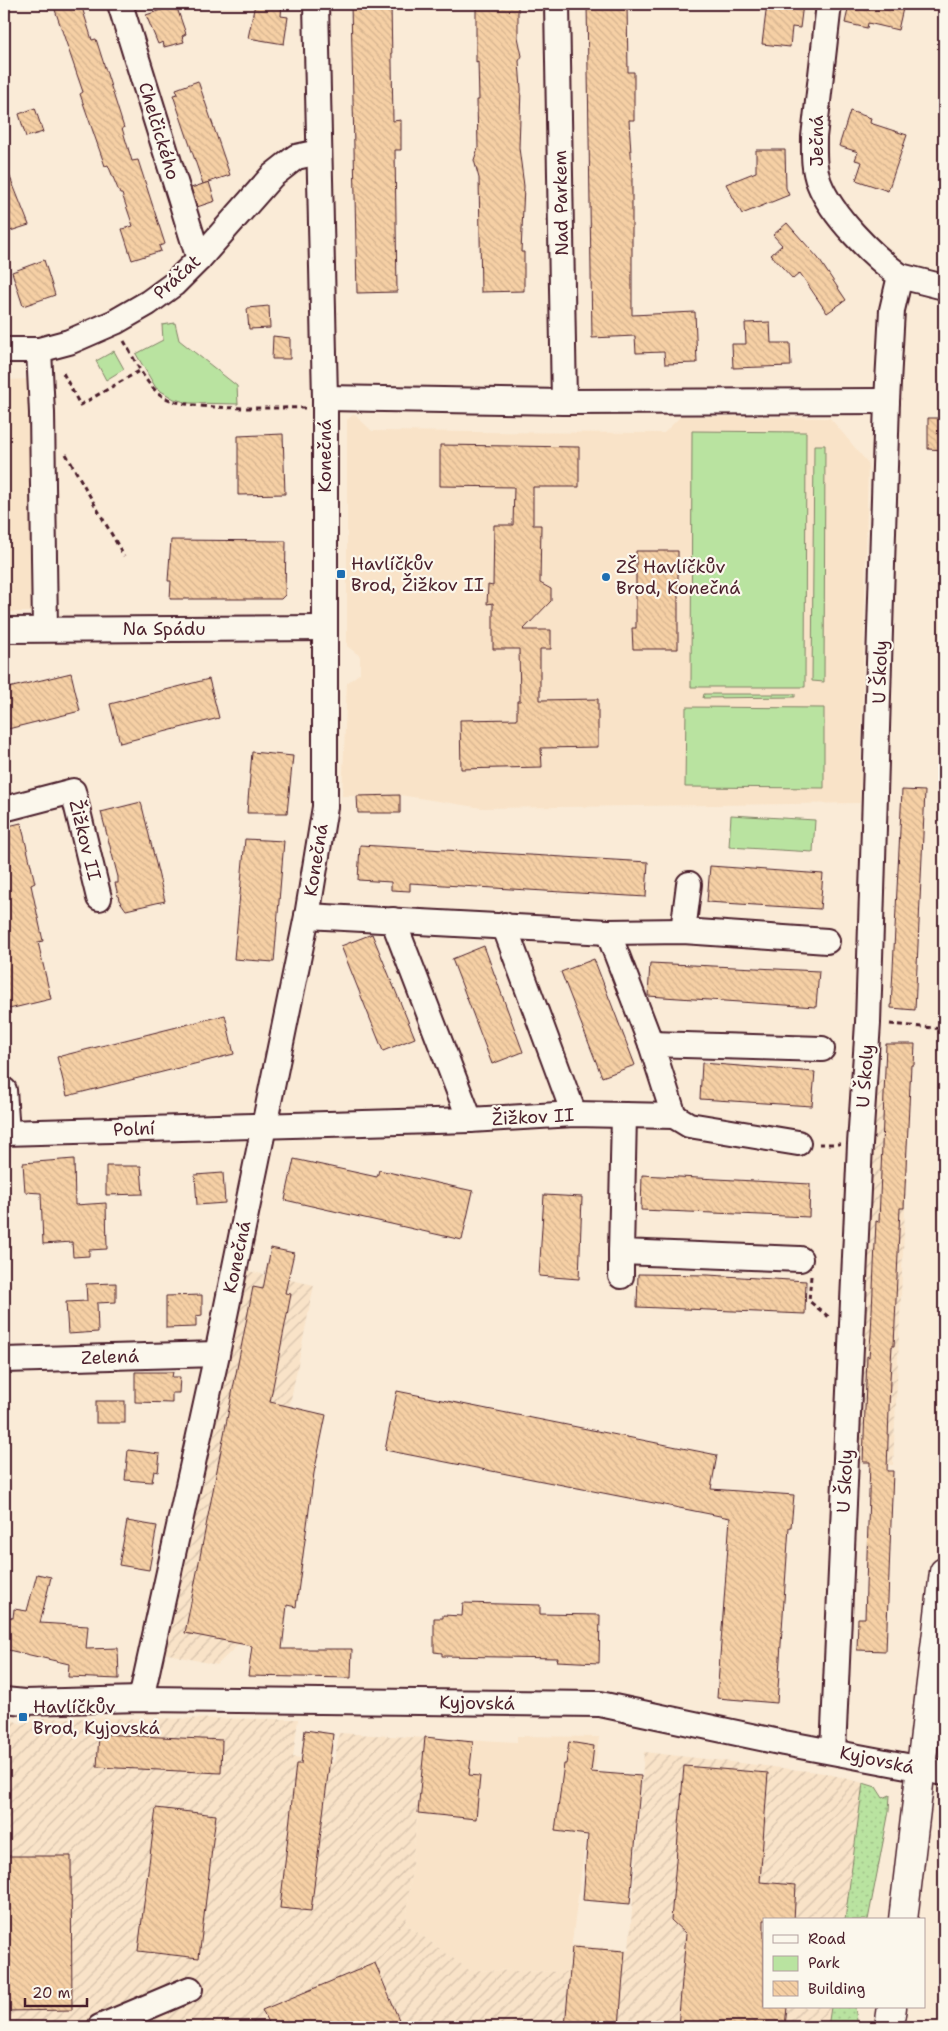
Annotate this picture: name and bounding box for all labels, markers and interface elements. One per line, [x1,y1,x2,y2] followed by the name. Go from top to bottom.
[133,79,185,183] street label: Chelčického
[805,115,829,167] street label: Ječná
[548,150,574,256] street label: Nad Parkem
[148,249,206,305] street label: Práčat
[313,419,337,493] street label: Konečná
[351,552,484,597] place label: Havlíčkův Brod, Žižkov II
[616,555,740,600] place label: ZŠ Havlíčkův Brod, Konečná
[335,568,347,580] marker: Havlíčkův Brod, Žižkov II
[600,571,612,583] marker: ZŠ Havlíčkův Brod, Konečná
[122,617,206,641] street label: Na Spádu
[867,640,893,704] street label: U Školy
[63,797,107,883] street label: Žižkov II
[298,822,334,898] street label: Konečná
[851,1043,879,1109] street label: U Školy
[491,1103,575,1131] street label: Žižkov II
[113,1116,155,1142] street label: Polní
[218,1219,256,1295] street label: Konečná
[81,1344,139,1370] street label: Zelená
[831,1449,859,1513] street label: U Školy
[439,1690,515,1716] street label: Kyjovská
[33,1695,160,1740] place label: Havlíčkův Brod, Kyjovská
[17,1711,29,1723] marker: Havlíčkův Brod, Kyjovská
[837,1740,917,1780] street label: Kyjovská
[763,1918,926,2008] legend
[808,1929,846,1949] text: Road
[808,1953,840,1973] text: Park
[25,1976,88,2008] scale bar
[808,1979,865,1999] text: Building
[32,1983,71,2003] text: 20 m

